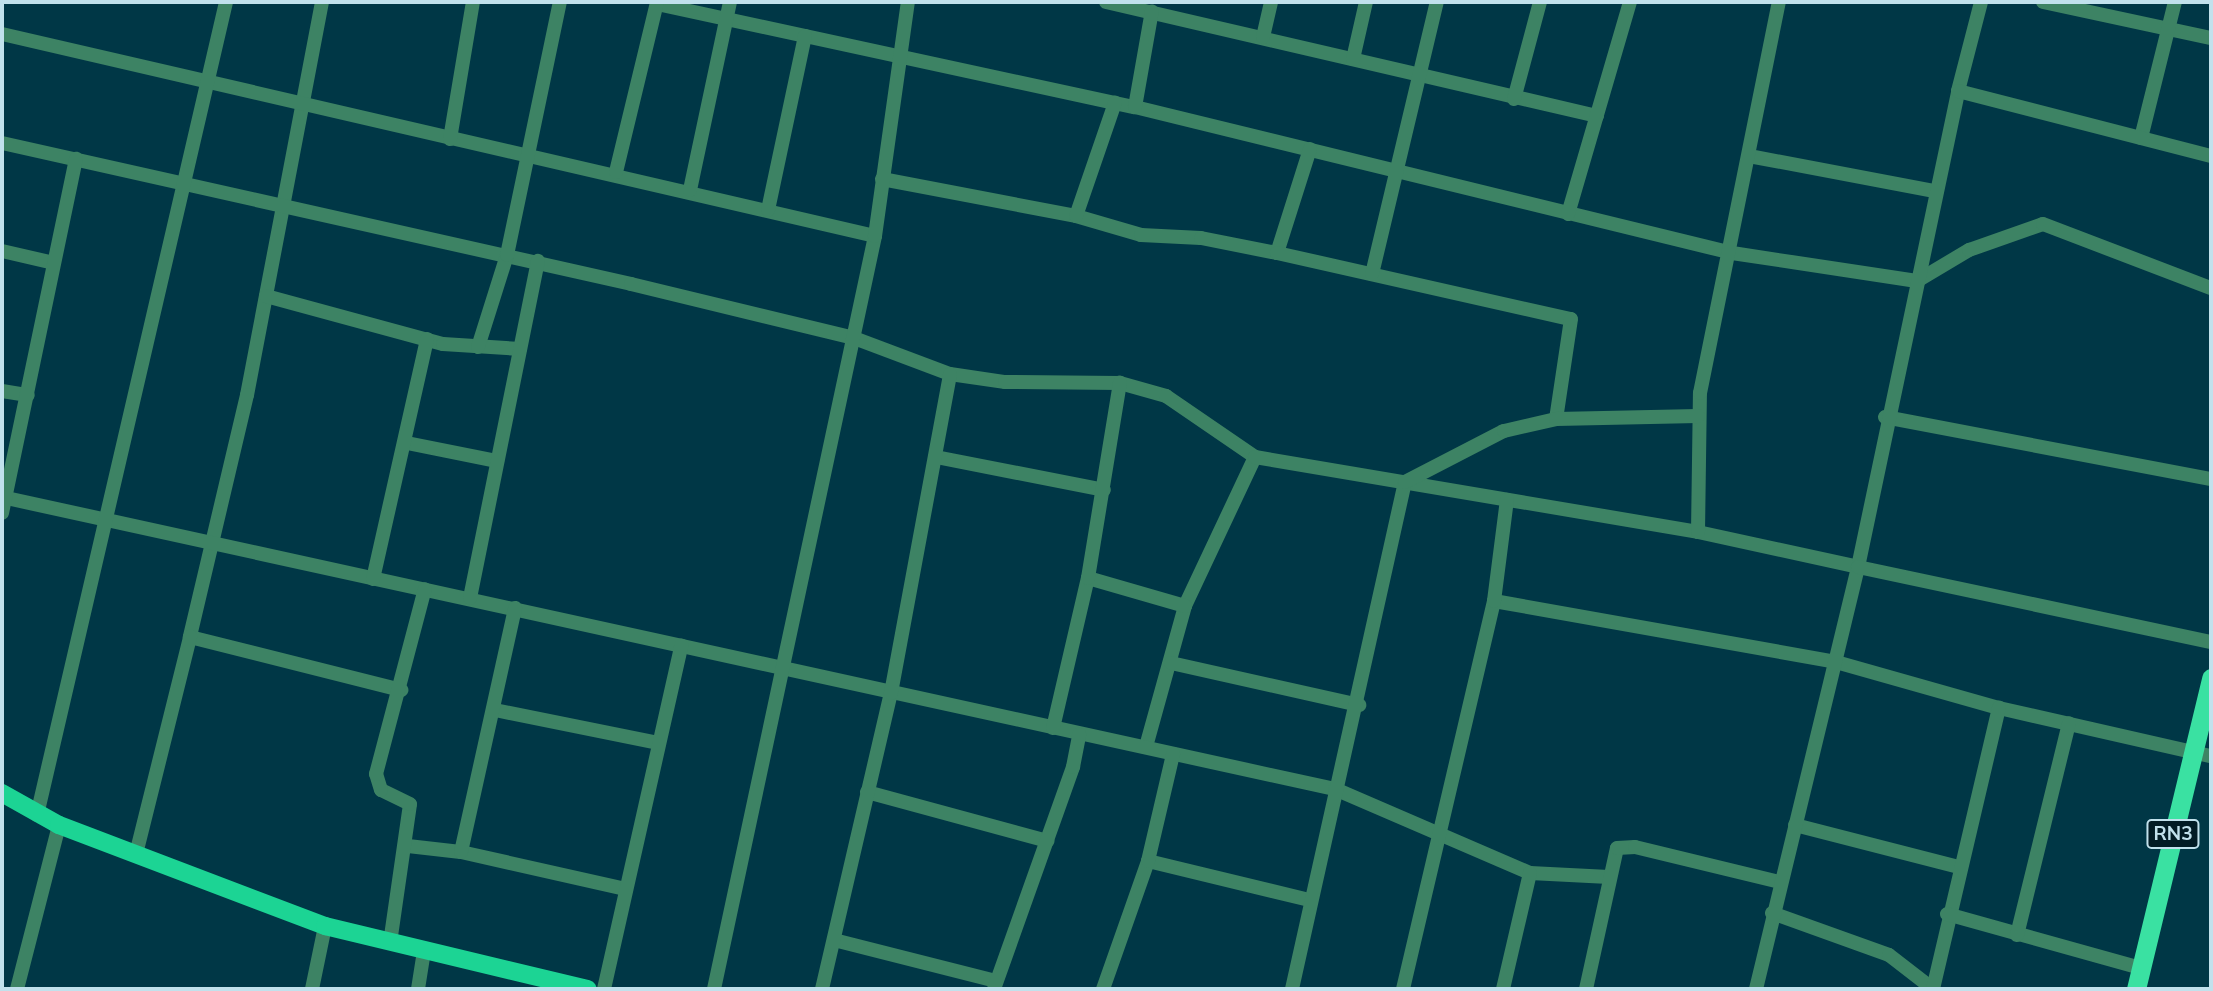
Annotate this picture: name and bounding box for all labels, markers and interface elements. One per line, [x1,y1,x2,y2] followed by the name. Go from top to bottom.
[2145,818,2201,849] road number: RN3

